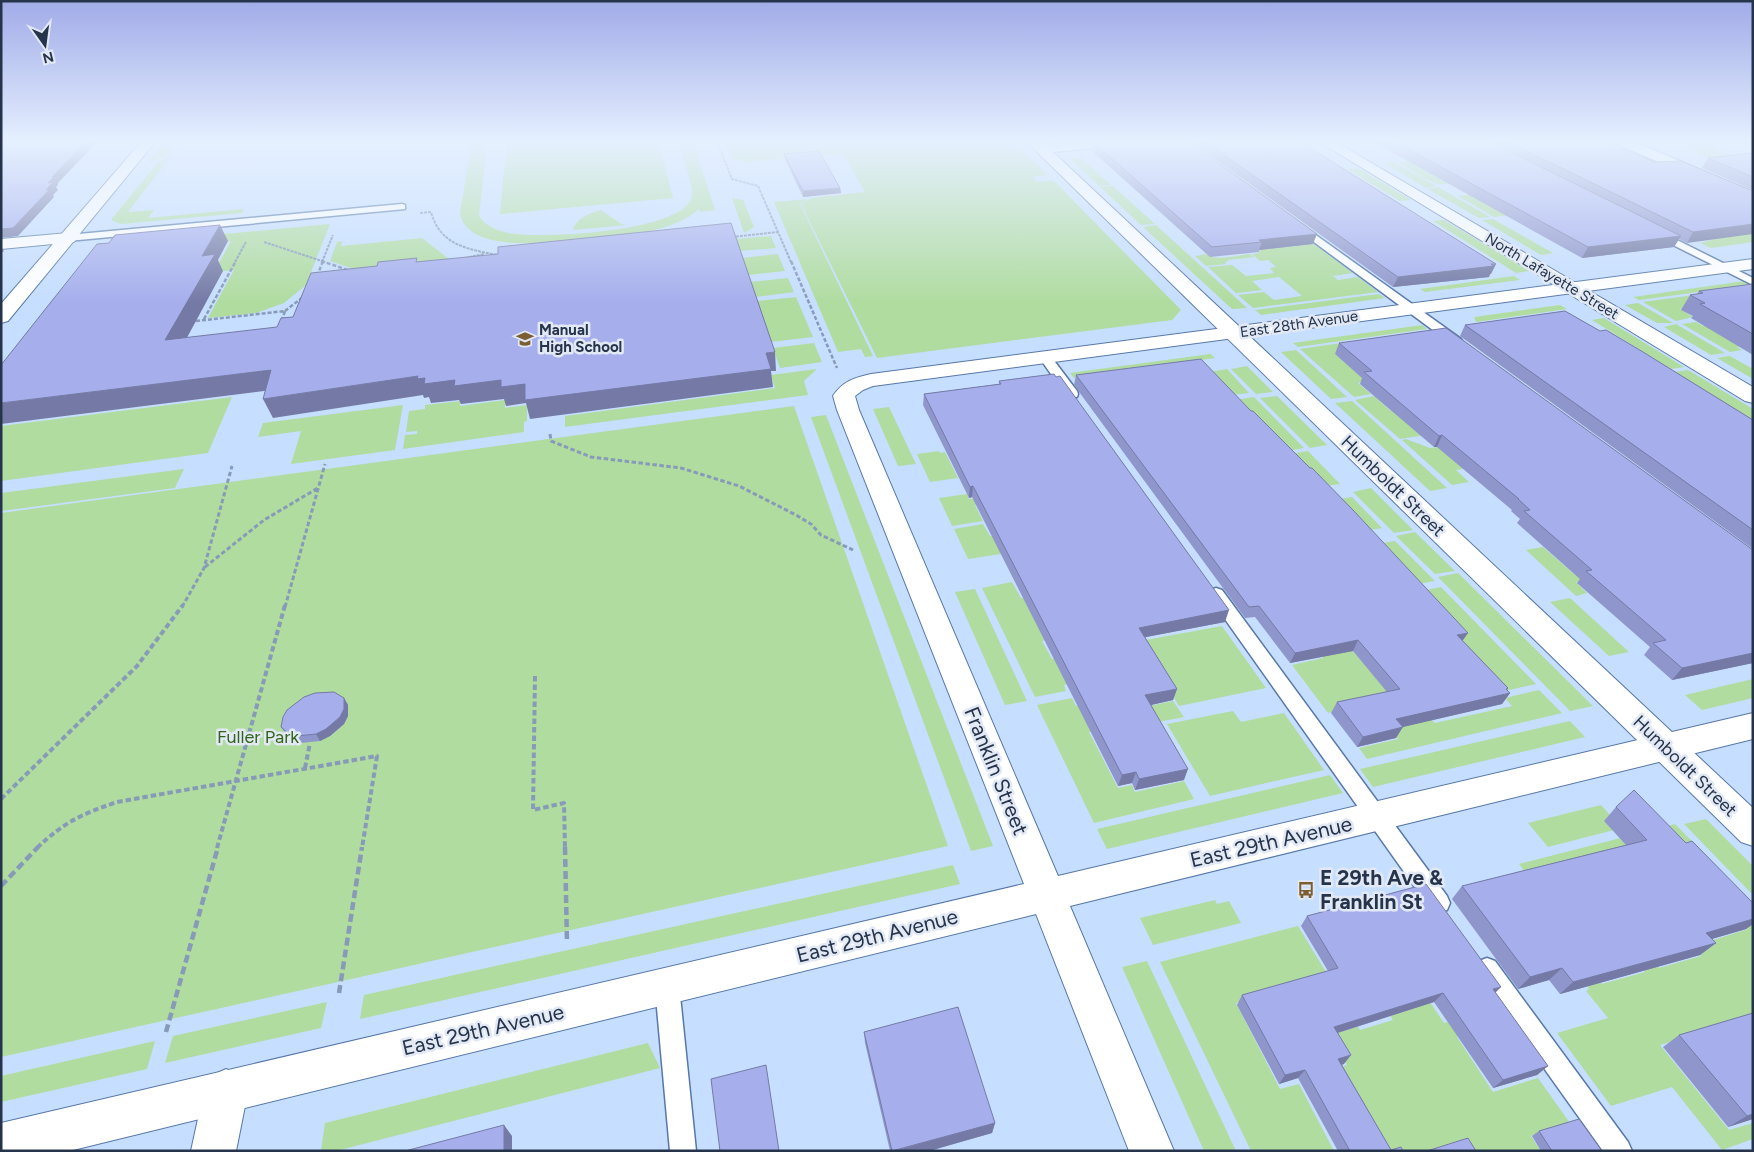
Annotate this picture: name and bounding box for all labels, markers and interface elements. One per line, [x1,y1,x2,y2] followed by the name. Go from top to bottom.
[20,20,70,70] north arrow
[41,48,55,67] text: N
[1482,229,1622,323] street label: North Lafayette Street
[1239,307,1359,341] street label: East 28th Avenue
[539,321,622,356] place label: Manual High School
[515,329,535,349] school or university icon: Manual High School
[1336,431,1450,541] street label: Humboldt Street
[959,703,1034,839] street label: Franklin Street
[1628,711,1742,821] street label: Humboldt Street
[217,726,299,748] park label: Fuller Park
[1187,811,1354,872] street label: East 29th Avenue
[1320,865,1443,914] place label: E 29th Ave & Franklin St
[1296,880,1316,900] bus stop icon: E 29th Ave & Franklin St
[794,903,960,968] street label: East 29th Avenue
[399,999,566,1060] street label: East 29th Avenue

